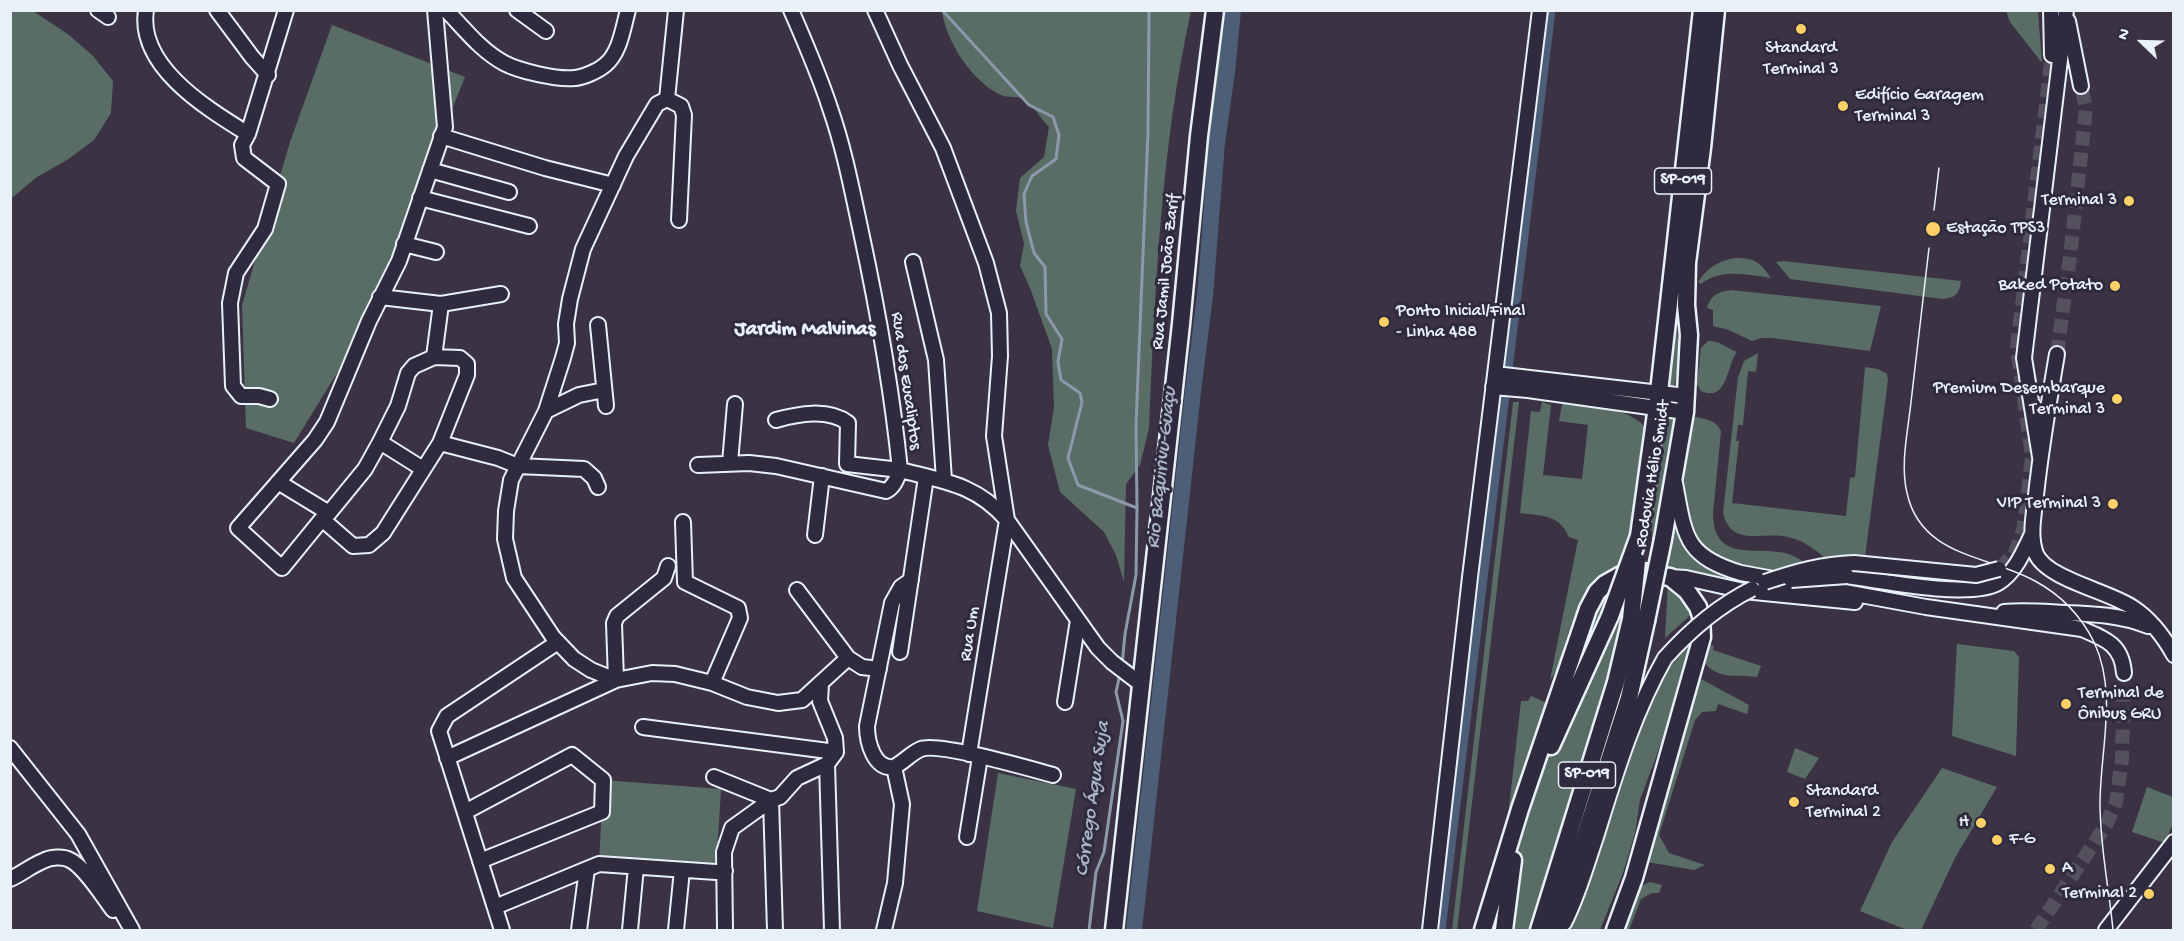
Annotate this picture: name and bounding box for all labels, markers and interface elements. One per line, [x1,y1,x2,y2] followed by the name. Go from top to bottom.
[2112,12,2172,72] north arrow
[1794,22,1808,36] marker: Standard Terminal 3
[2114,26,2136,43] text: N
[1763,38,1839,80] place label: Standard Terminal 3
[1855,85,1984,128] place label: Edifício Garagem Terminal 3
[1836,99,1850,113] marker: Edifício Garagem Terminal 3
[1654,168,1712,194] road number: SP-019
[2042,190,2117,212] place label: Terminal 3
[1148,193,1186,351] street label: Rua Jamil João Zarif
[2122,194,2136,208] marker: Terminal 3
[1946,218,2045,240] place label: Estação TPS3
[1924,220,1942,238] marker: Estação TPS3
[1998,275,2103,297] place label: Baked Potato
[2108,279,2122,293] marker: Baked Potato
[1396,301,1525,344] place label: Ponto Inicial/Final - Linha 488
[885,311,925,451] street label: Rua dos Eucaliptos
[1377,315,1391,329] marker: Ponto Inicial/Final - Linha 488
[735,318,875,344] district label: Jardim Malvinas
[1933,378,2105,420] place label: Premium Desembarque Terminal 3
[1143,386,1183,550] water label: Rio Baquirivu-Guaçu
[2110,392,2124,406] marker: Premium Desembarque Terminal 3
[1632,399,1676,549] street label: Rodovia Hélio Smidt
[1997,493,2101,515] place label: VIP Terminal 3
[2106,497,2120,511] marker: VIP Terminal 3
[956,605,986,663] street label: Rua Um
[2078,683,2164,726] place label: Terminal de Ônibus GRU
[2059,697,2073,711] marker: Terminal de Ônibus GRU
[1071,720,1117,878] water label: Córrego Água Suja
[1558,762,1616,788] road number: SP-019
[1806,781,1881,824] place label: Standard Terminal 2
[1787,795,1801,809] marker: Standard Terminal 2
[1959,812,1969,834] place label: H
[1974,816,1988,830] marker: H
[2009,829,2035,851] place label: F-G
[1990,833,2004,847] marker: F-G
[2062,858,2073,880] place label: A
[2043,862,2057,876] marker: A
[2062,883,2137,905] place label: Terminal 2
[2142,887,2156,901] marker: Terminal 2

